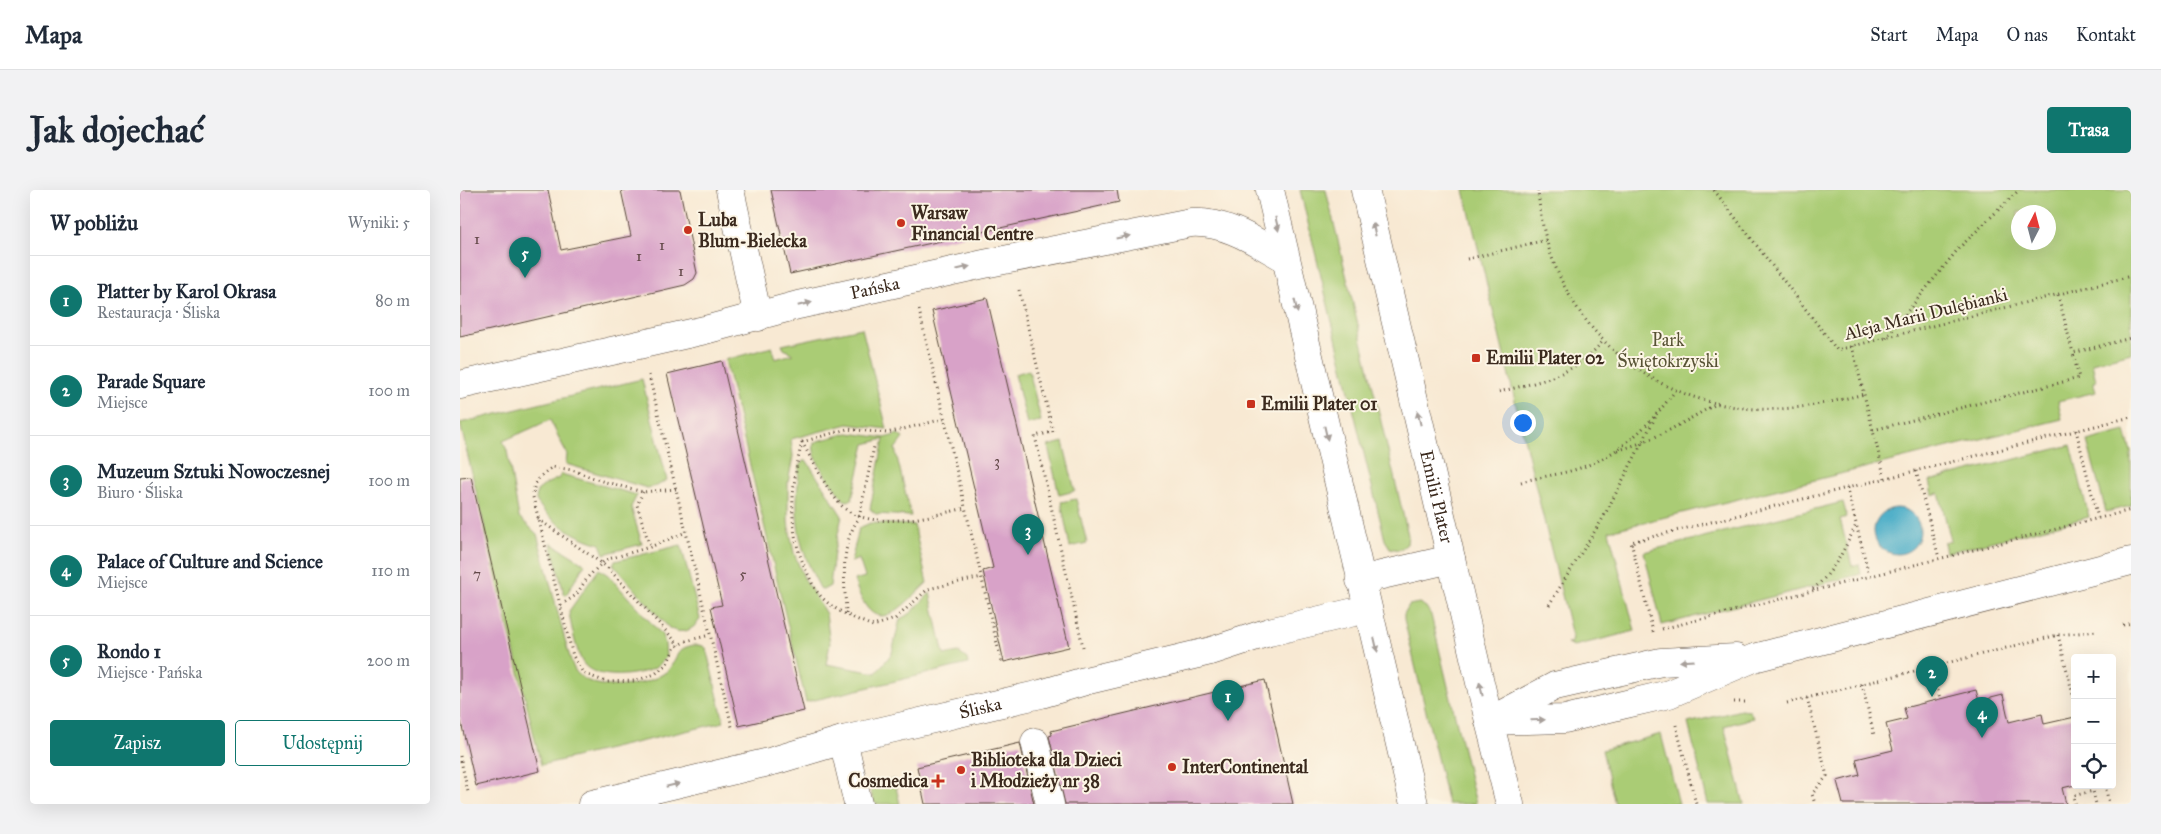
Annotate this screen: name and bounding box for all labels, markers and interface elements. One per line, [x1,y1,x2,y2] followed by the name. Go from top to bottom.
[25,20,82,50] text: Mapa
[1870,24,1908,46] text: Start
[1936,24,1978,46] text: Mapa
[2006,24,2048,46] text: O nas
[2076,24,2136,46] text: Kontakt
[2047,107,2131,153] button: Trasa
[30,109,204,152] text: Jak dojechać
[911,202,1034,245] place label: Warsaw Financial Centre
[2011,205,2056,250] north arrow
[698,209,807,252] place label: Luba Blum-Bielecka
[50,210,138,236] text: W pobliżu
[348,213,410,232] text: Wyniki: 5
[895,217,907,229] marker: Warsaw Financial Centre
[1273,217,1281,232] one-way arrow
[1370,221,1378,237] one-way arrow
[682,224,694,236] marker: Luba Blum-Bielecka
[474,230,480,248] house number: 1
[1115,232,1131,240] one-way arrow
[659,236,665,254] house number: 1
[509,237,541,278] pin: 5
[636,247,642,265] house number: 1
[678,262,684,280] house number: 1
[956,264,972,272] one-way arrow
[848,272,902,304] street label: Pańska
[97,280,276,303] text: Platter by Karol Okrasa
[1841,283,2010,345] street label: Aleja Marii Dulębianki
[63,291,69,310] text: 1
[375,291,410,310] text: 80 m
[1292,298,1300,313] one-way arrow
[797,300,812,308] one-way arrow
[97,303,220,322] text: Restauracja · Śliska
[1617,329,1719,372] park label: Park Świętokrzyski
[1486,347,1605,369] place label: Emilii Plater 02
[1470,352,1482,364] marker: Emilii Plater 02
[97,370,205,393] text: Parade Square
[62,381,70,400] text: 2
[368,381,410,400] text: 100 m
[97,393,148,412] text: Miejsce
[1261,393,1377,415] place label: Emilii Plater 01
[1245,398,1257,410] marker: Emilii Plater 01
[1415,410,1423,425] one-way arrow
[1510,410,1536,436] your location
[1322,425,1330,440] one-way arrow
[1415,448,1458,546] street label: Emilii Plater
[994,452,1000,470] house number: 3
[97,460,330,483] text: Muzeum Sztuki Nowoczesnej
[63,471,69,490] text: 3
[368,471,410,490] text: 100 m
[97,483,183,502] text: Biuro · Śliska
[1012,514,1044,555] pin: 3
[97,550,323,573] text: Palace of Culture and Science
[62,561,70,580] text: 4
[371,561,410,580] text: 110 m
[473,565,481,583] house number: 7
[740,565,747,583] house number: 5
[97,573,148,592] text: Miejsce
[1372,637,1380,652] one-way arrow
[97,640,161,663] text: Rondo 1
[62,651,70,670] text: 5
[367,651,410,670] text: 200 m
[2071,654,2116,789] map controls
[2071,654,2116,699] button: +
[1916,656,1948,697] pin: 2
[1679,657,1695,665] one-way arrow
[97,663,202,682] text: Miejsce · Pańska
[1212,680,1244,721] pin: 1
[1477,681,1485,696] one-way arrow
[956,692,1004,724] street label: Śliska
[1966,697,1998,738] pin: 4
[2071,699,2116,744] button: −
[1530,715,1546,723] one-way arrow
[50,720,225,766] button: Zapisz
[235,720,410,766] button: Udostępnij
[2071,744,2116,789] button: locate
[971,749,1123,793] place label: Biblioteka dla Dzieci i Młodzieży nr 38
[1182,756,1309,778] place label: InterContinental
[1166,761,1178,773] marker: InterContinental
[955,764,967,776] marker: Biblioteka dla Dzieci i Młodzieży nr 38
[848,770,928,792] place label: Cosmedica
[932,775,944,787] marker: Cosmedica
[666,781,681,789] one-way arrow

